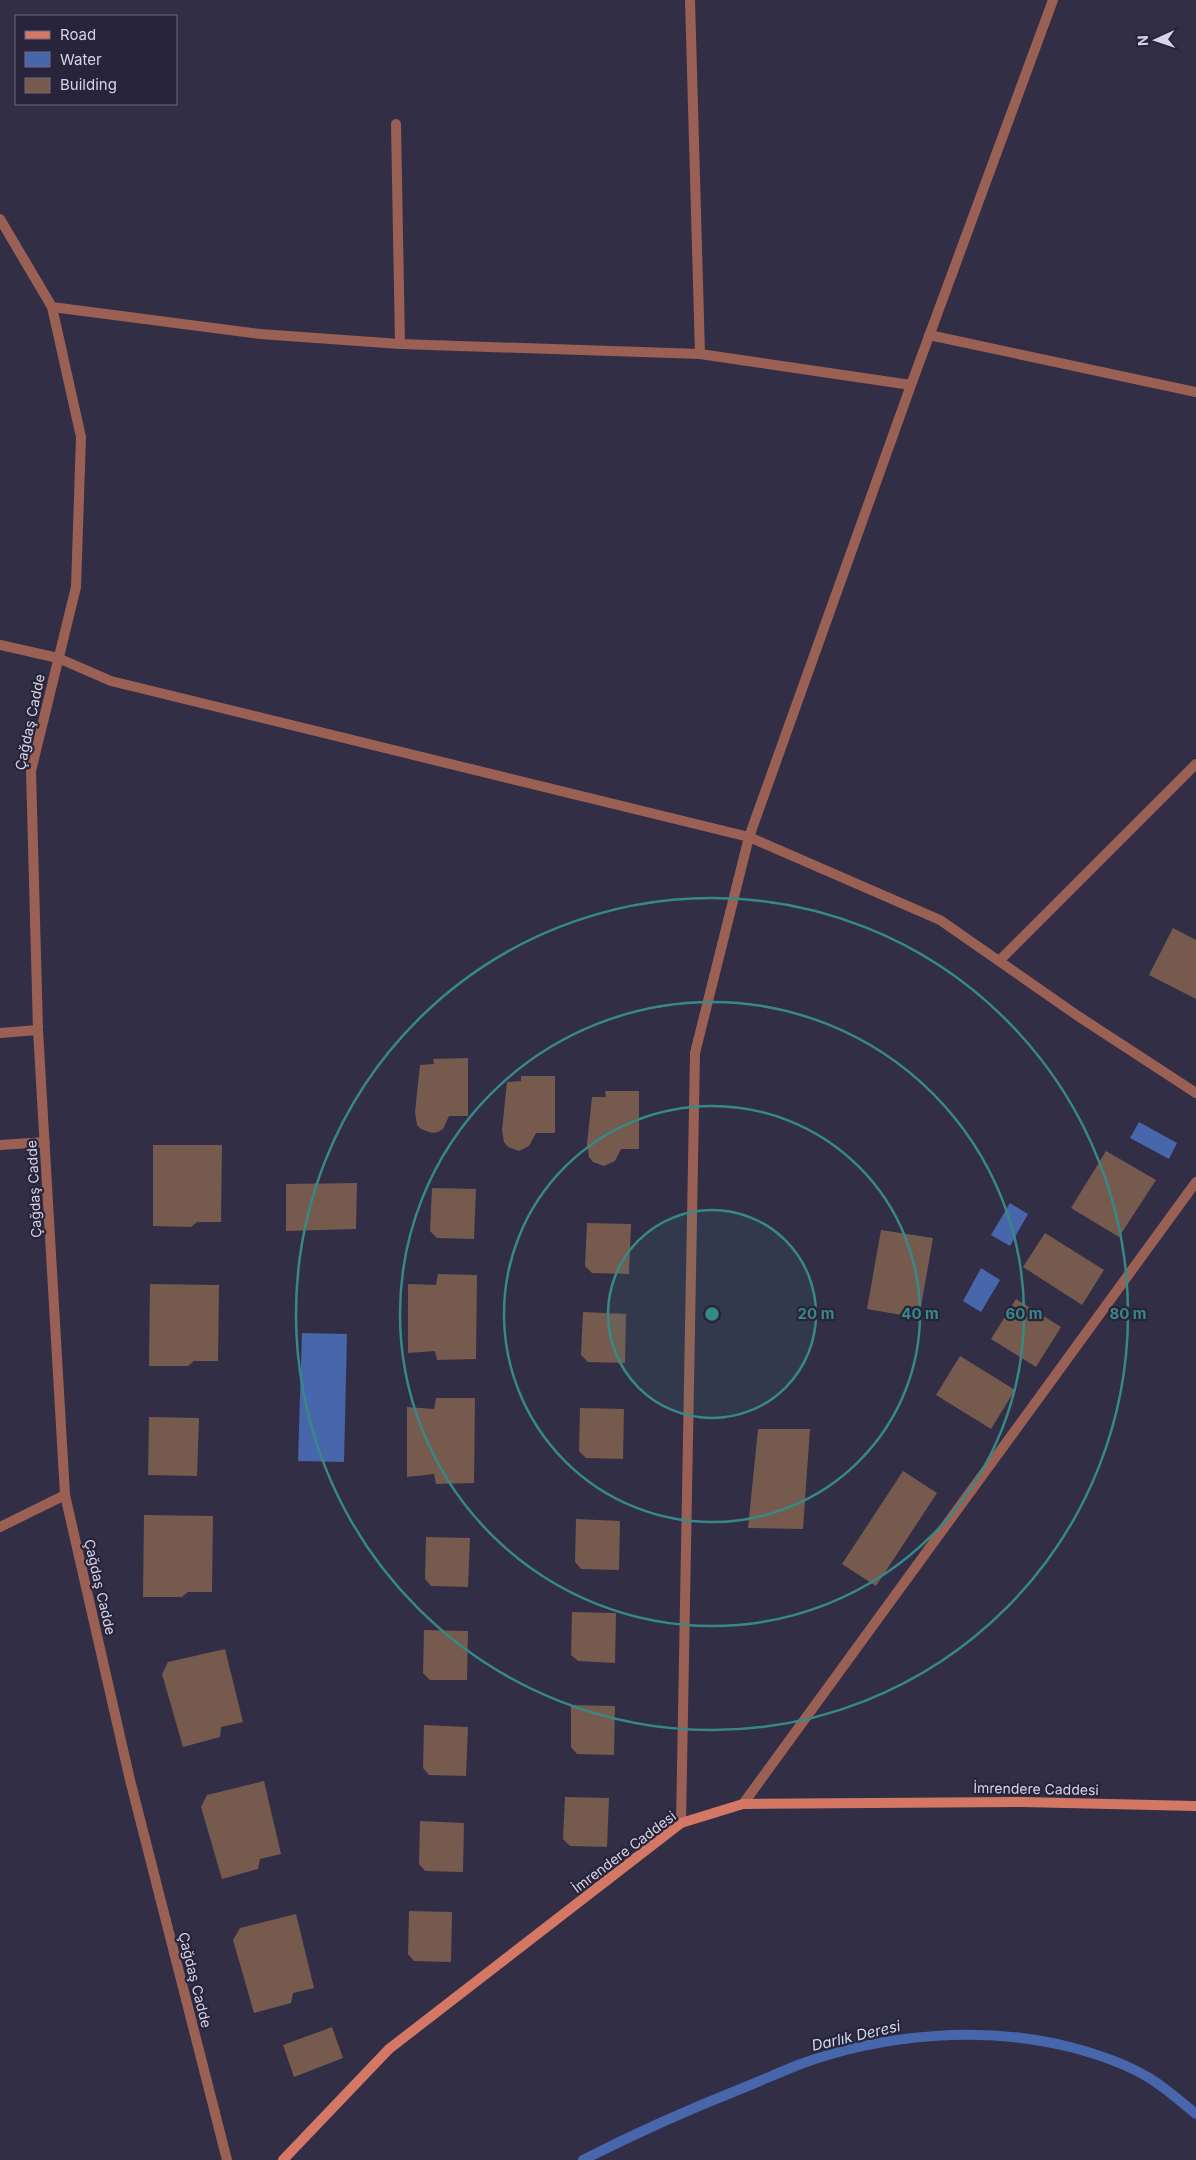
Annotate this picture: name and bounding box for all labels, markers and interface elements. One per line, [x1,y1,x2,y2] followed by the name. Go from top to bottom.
[15,15,178,105] legend
[1131,15,1181,65] north arrow
[60,25,96,44] text: Road
[1134,35,1151,46] text: N
[60,50,102,69] text: Water
[60,75,117,94] text: Building
[11,672,48,772] street label: Çağdaş Cadde
[22,1140,45,1238] street label: Çağdaş Cadde
[798,1304,834,1323] text: 20 m
[901,1304,939,1323] text: 40 m
[1005,1304,1043,1323] text: 60 m
[1109,1304,1147,1323] text: 80 m
[703,1305,721,1323] centre of rings
[81,1537,120,1636] street label: Çağdaş Cadde
[973,1779,1099,1798] street label: İmrendere Caddesi
[568,1807,679,1896] street label: İmrendere Caddesi
[175,1930,216,2029] street label: Çağdaş Cadde
[810,2016,903,2055] water label: Darlık Deresi

